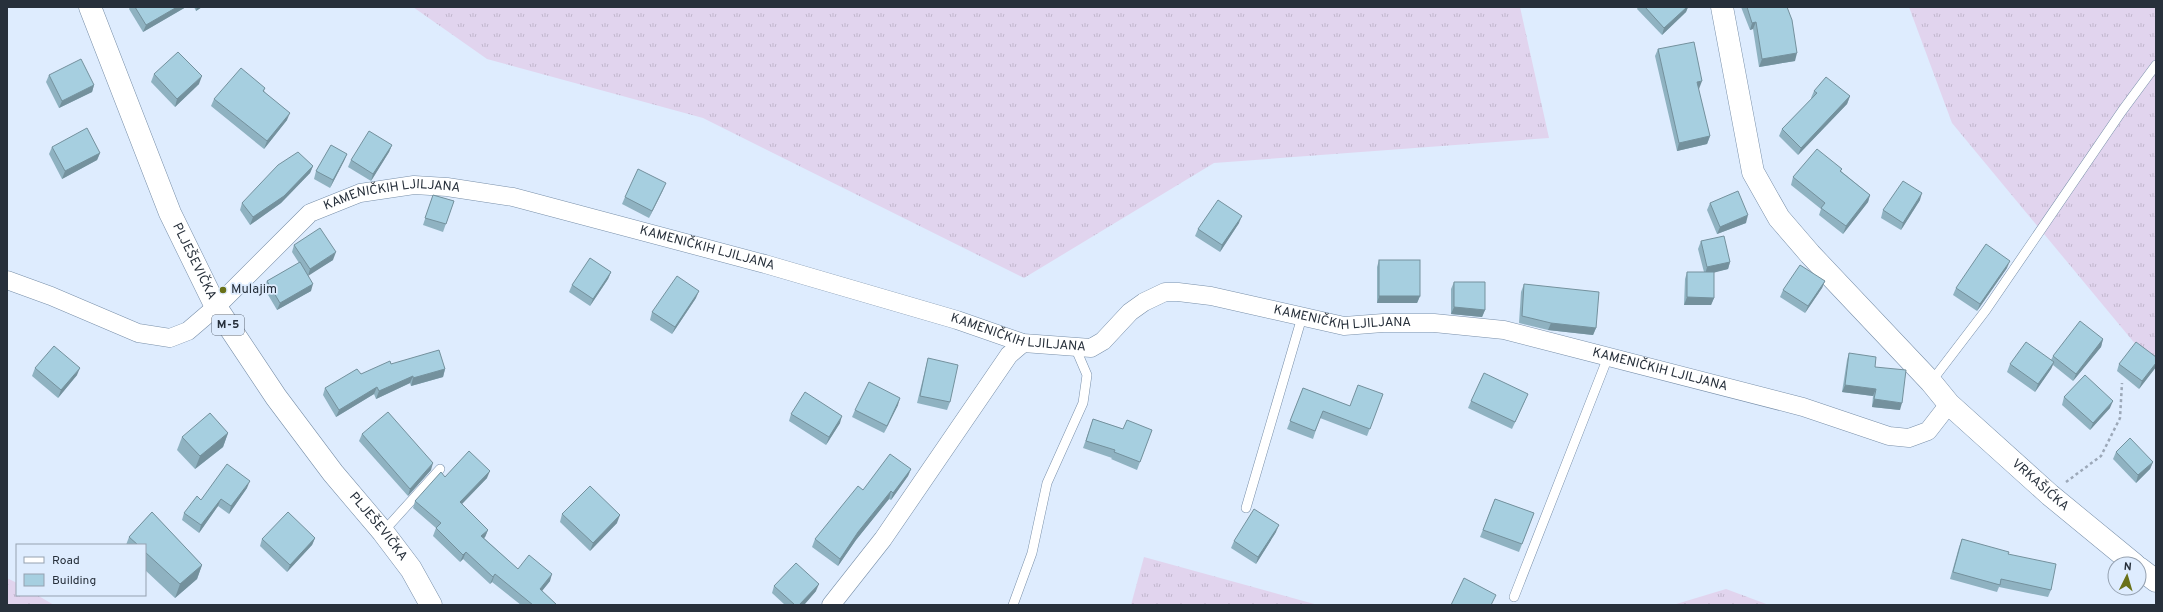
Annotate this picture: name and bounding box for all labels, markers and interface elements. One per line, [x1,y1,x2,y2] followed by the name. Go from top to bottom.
[321,177,461,215] street label: KAMENIČKIH LJILJANA
[168,220,219,303] street label: PLJEŠEVIČKA
[638,223,777,274] street label: KAMENIČKIH LJILJANA
[231,282,277,298] place label: Mulajim
[218,285,228,295] marker: Mulajim
[1272,302,1411,334] street label: KAMENIČKIH LJILJANA
[949,310,1086,356] street label: KAMENIČKIH LJILJANA
[212,315,244,335] road number: M-5
[1591,345,1730,395] street label: KAMENIČKIH LJILJANA
[2008,456,2072,515] street label: VRKAŠIĆKA
[345,489,410,565] street label: PLJEŠEVIČKA
[16,544,146,596] legend
[52,553,80,569] text: Road
[2107,556,2147,596] north arrow
[2123,560,2132,574] text: N
[52,573,96,589] text: Building

